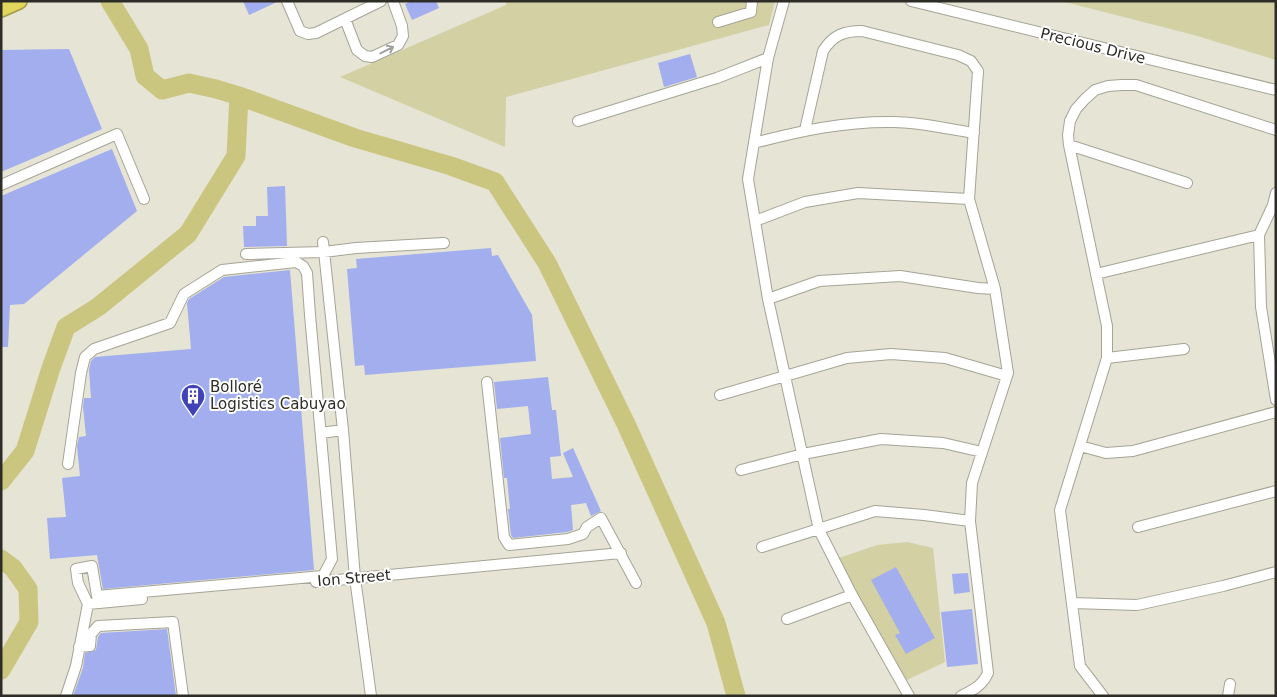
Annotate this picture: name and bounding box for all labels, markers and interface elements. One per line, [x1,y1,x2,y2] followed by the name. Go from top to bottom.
[1039,24,1147,68] street label: Precious Drive
[379,45,394,55] one-way arrow
[210,378,346,413] place label: Bolloré Logistics Cabuyao
[180,383,206,417] building icon: Bolloré Logistics Cabuyao
[317,566,391,590] street label: Ion Street

